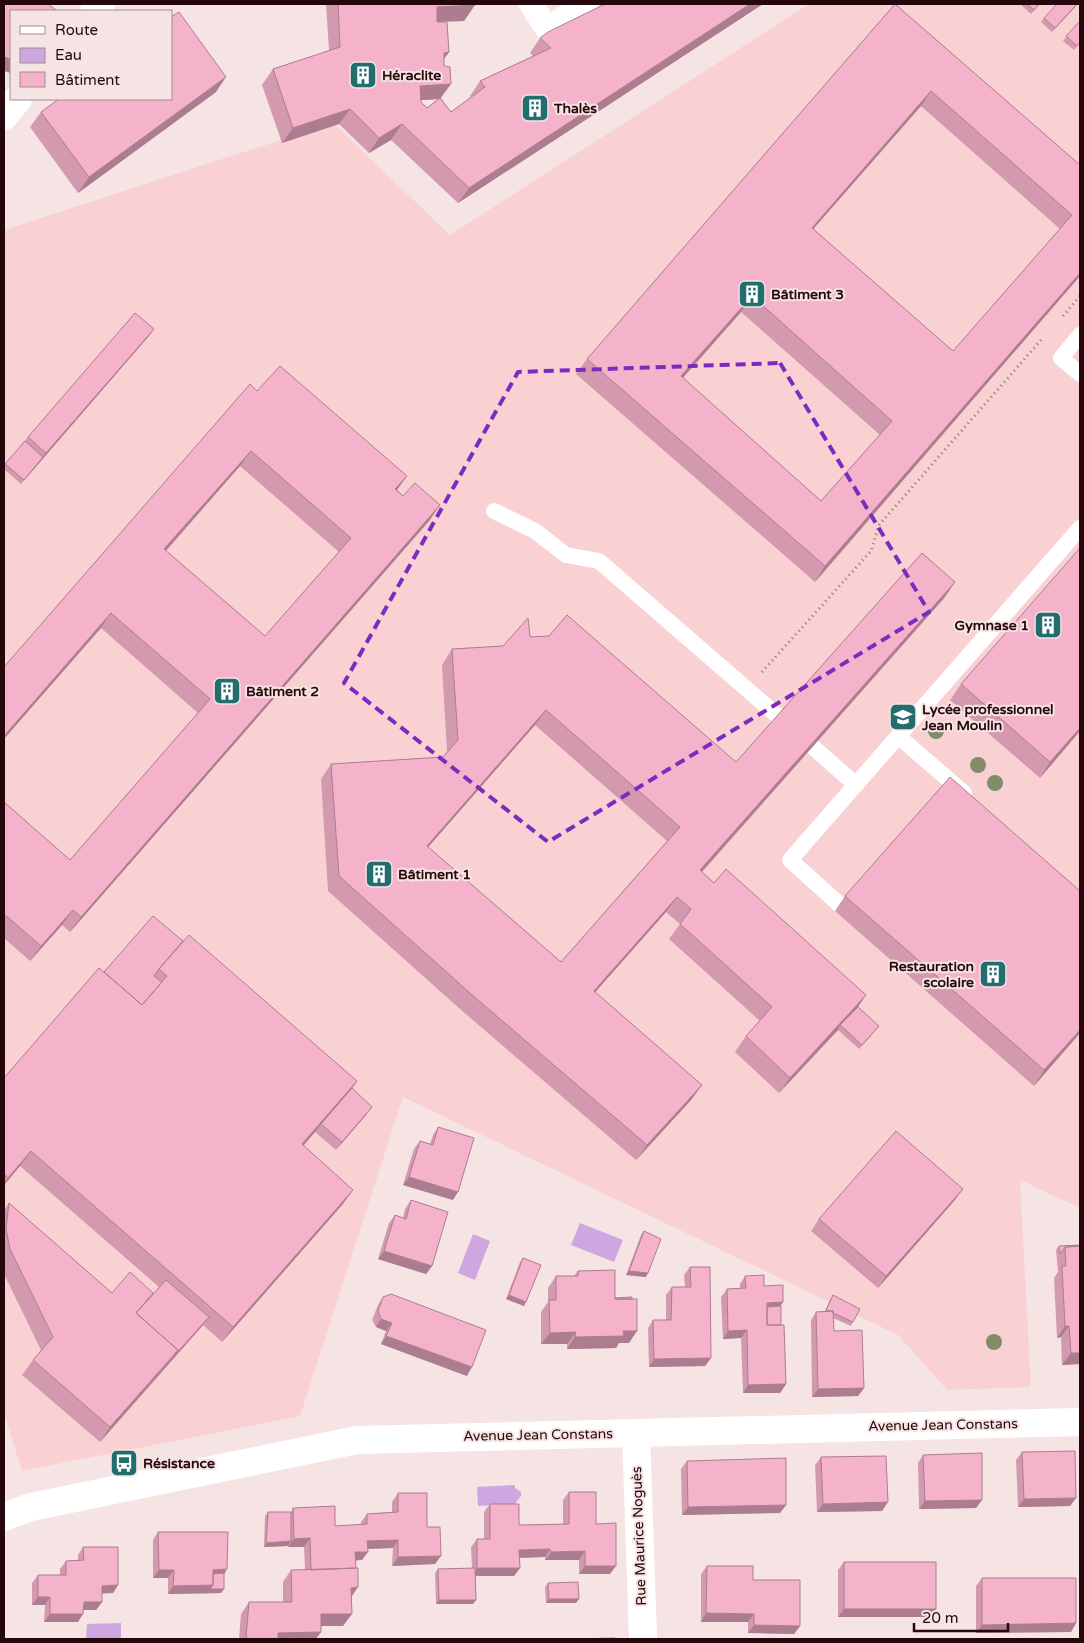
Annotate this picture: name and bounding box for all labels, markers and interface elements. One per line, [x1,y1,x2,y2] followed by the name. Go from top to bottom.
[10,10,172,100] legend
[55,21,98,39] text: Route
[55,46,82,64] text: Eau
[348,60,378,90] building icon: Héraclite
[382,67,441,84] place label: Héraclite
[55,71,120,89] text: Bâtiment
[520,93,550,123] building icon: Thalès
[553,100,597,117] place label: Thalès
[737,279,767,309] building icon: Bâtiment 3
[771,286,844,303] place label: Bâtiment 3
[1033,610,1063,640] building icon: Gymnase 1
[955,617,1029,634] place label: Gymnase 1
[212,676,242,706] building icon: Bâtiment 2
[246,683,319,700] place label: Bâtiment 2
[921,701,1054,734] place label: Lycée professionnel Jean Moulin
[888,702,918,732] school or university icon: Lycée professionnel Jean Moulin
[364,859,394,889] building icon: Bâtiment 1
[398,866,471,883] place label: Bâtiment 1
[889,958,974,991] place label: Restauration scolaire
[978,959,1008,989] building icon: Restauration scolaire
[868,1415,1018,1435] street label: Avenue Jean Constans
[463,1425,613,1445] street label: Avenue Jean Constans
[109,1448,139,1478] bus stop icon: Résistance
[143,1455,215,1472] place label: Résistance
[628,1466,650,1606] street label: Rue Maurice Noguès
[914,1600,1008,1632] scale bar
[922,1609,959,1627] text: 20 m

